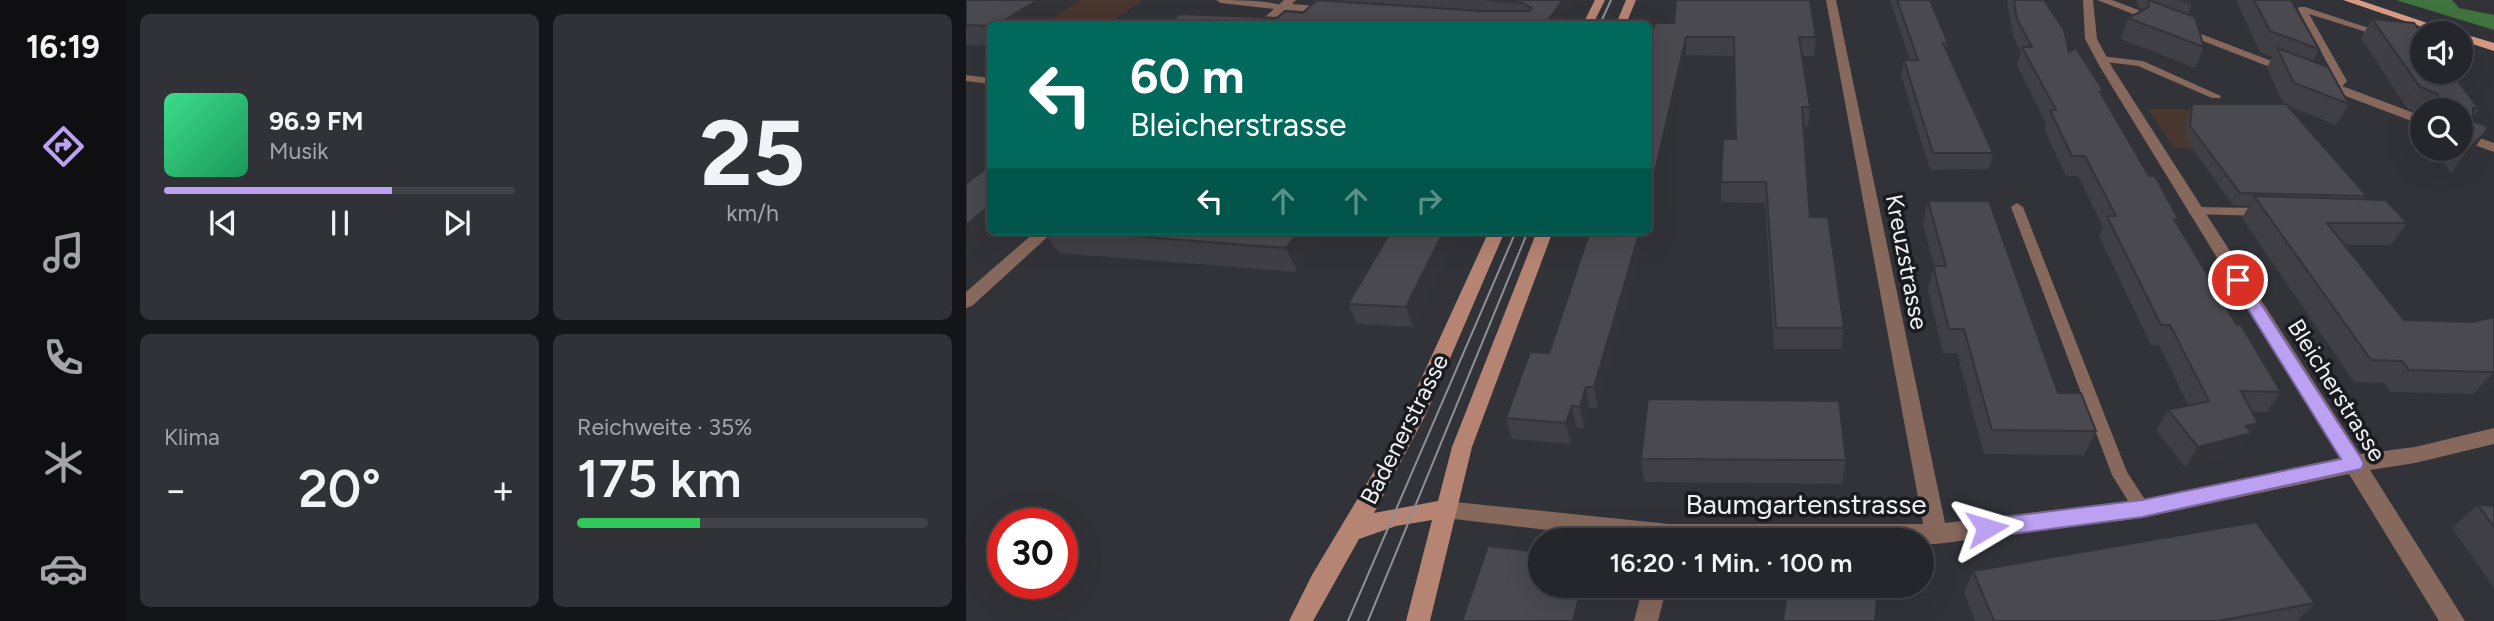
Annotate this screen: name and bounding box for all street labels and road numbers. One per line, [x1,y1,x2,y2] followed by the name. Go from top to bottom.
[1880,192,1934,332] street label: Kreuzstrasse
[2282,314,2392,466] street label: Bleicherstrasse
[1354,349,1454,509] street label: Badenerstrasse
[1685,487,1927,521] street label: Baumgartenstrasse

